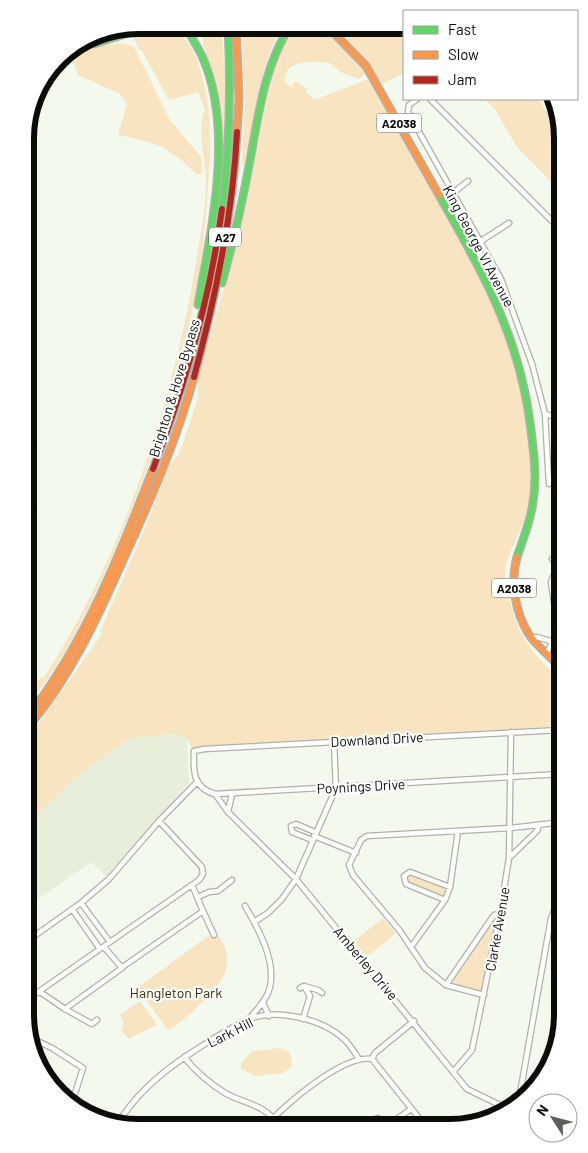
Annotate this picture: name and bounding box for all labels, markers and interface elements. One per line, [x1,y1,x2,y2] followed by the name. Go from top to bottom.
[403,10,578,100] legend
[448,20,476,38] text: Fast
[448,45,479,63] text: Slow
[448,70,477,88] text: Jam
[376,114,422,132] road number: A2038
[440,182,518,310] street label: King George VI Avenue
[209,228,241,246] road number: A27
[145,317,203,459] street label: Brighton & Hove Bypass
[492,578,536,598] road number: A2038
[330,728,424,750] street label: Downland Drive
[316,775,406,797] street label: Poynings Drive
[481,885,513,973] street label: Clarke Avenue
[330,923,402,1003] street label: Amberley Drive
[130,984,222,1001] park label: Hangleton Park
[204,1013,256,1051] street label: Lark Hill
[528,1093,578,1143] north arrow
[532,1101,552,1119] text: N

